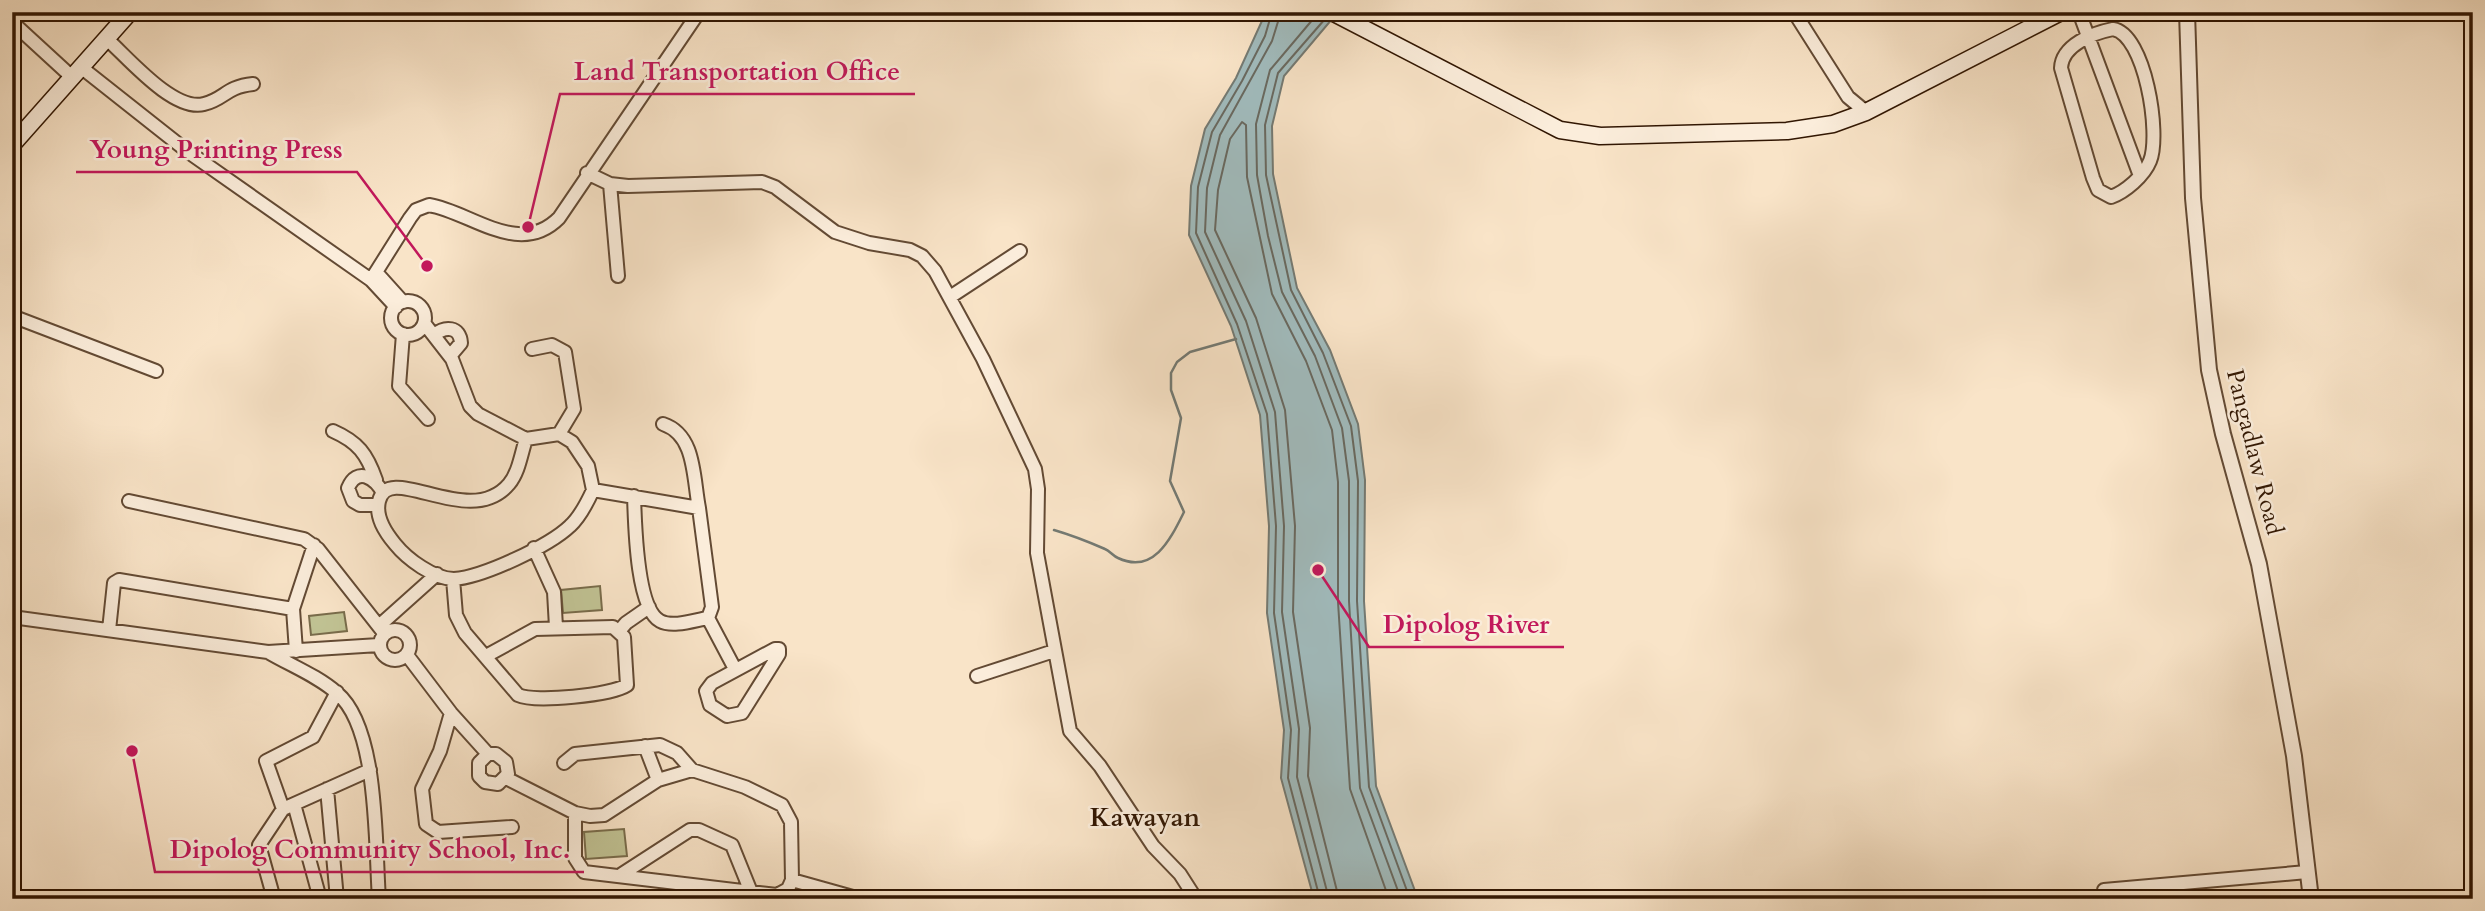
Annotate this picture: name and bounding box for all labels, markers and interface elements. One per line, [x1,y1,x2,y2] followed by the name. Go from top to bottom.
[560,47,915,94] callout: Land Transportation Office
[574,54,900,89] text: Land Transportation Office
[76,125,357,172] callout: Young Printing Press
[89,132,343,167] text: Young Printing Press
[2218,366,2291,539] street label: Pangadlaw Road
[1369,600,1564,647] callout: Dipolog River
[1383,607,1550,642] text: Dipolog River
[1090,800,1201,835] district label: Kawayan
[155,825,584,872] callout: Dipolog Community School, Inc.
[170,832,570,867] text: Dipolog Community School, Inc.

